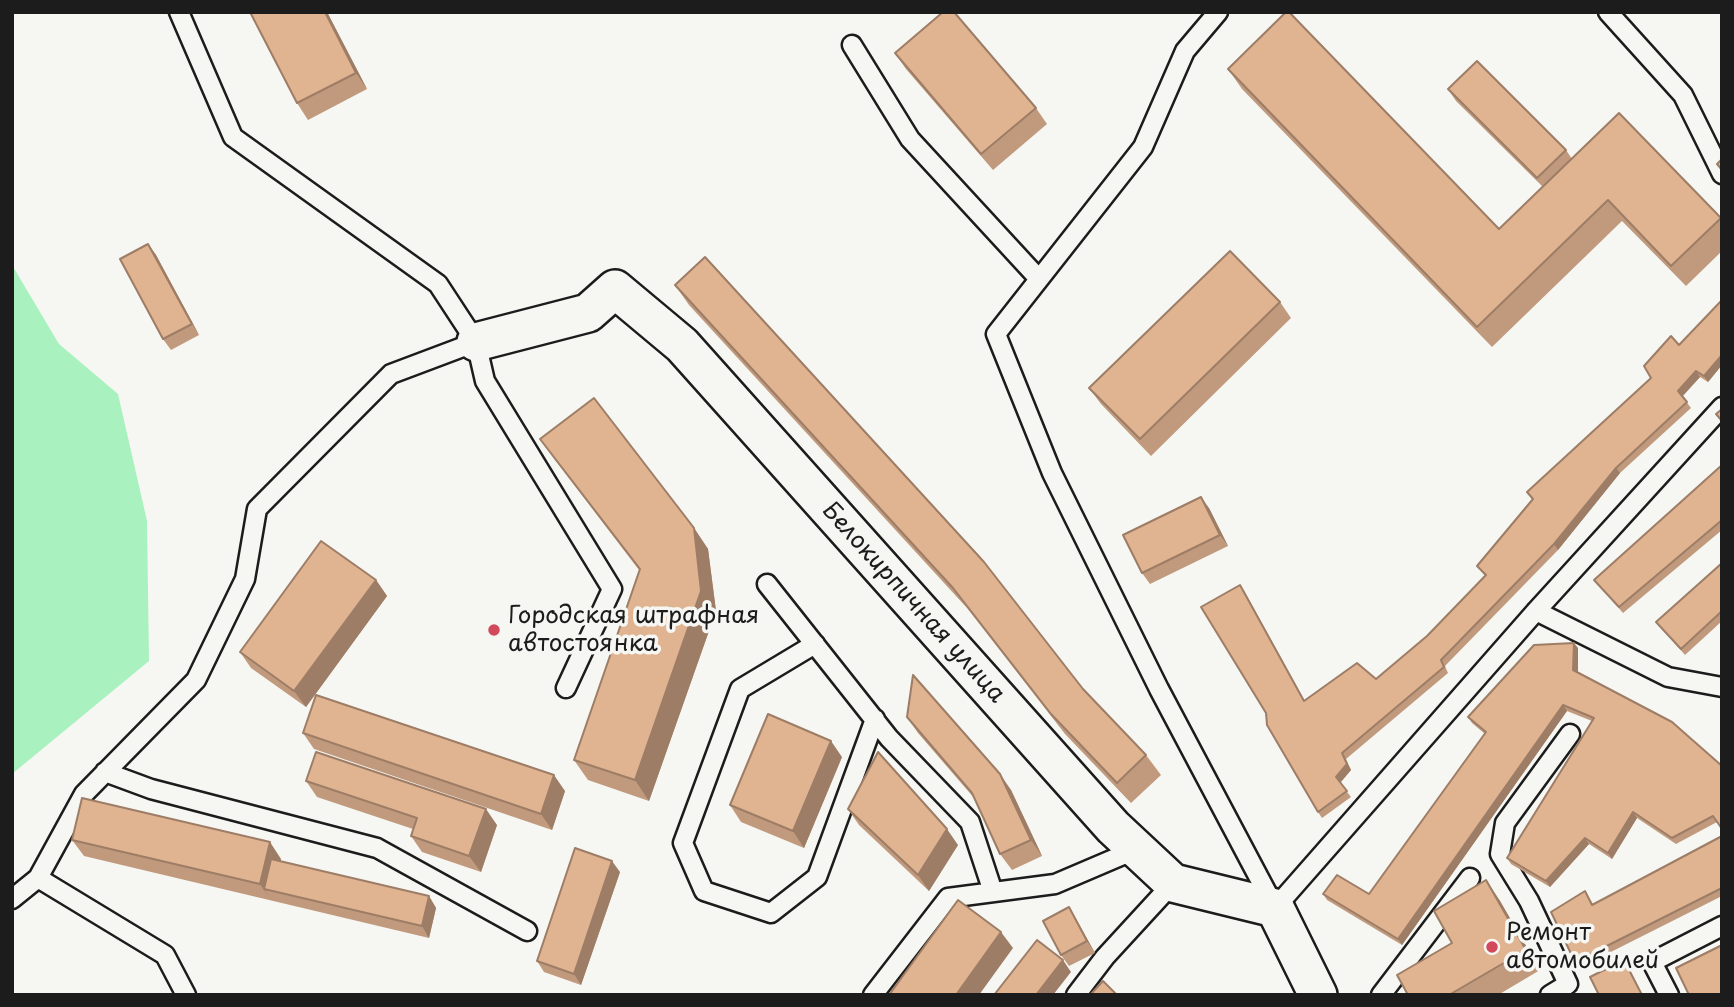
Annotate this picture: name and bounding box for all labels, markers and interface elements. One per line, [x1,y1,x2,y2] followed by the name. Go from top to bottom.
[815,497,1011,709] street label: Белокирпичная улица
[508,602,759,658] place label: Городская штрафная автостоянка
[486,622,502,638] marker: Городская штрафная автостоянка
[1506,919,1659,975] place label: Ремонт автомобилей
[1484,939,1500,955] marker: Ремонт автомобилей

